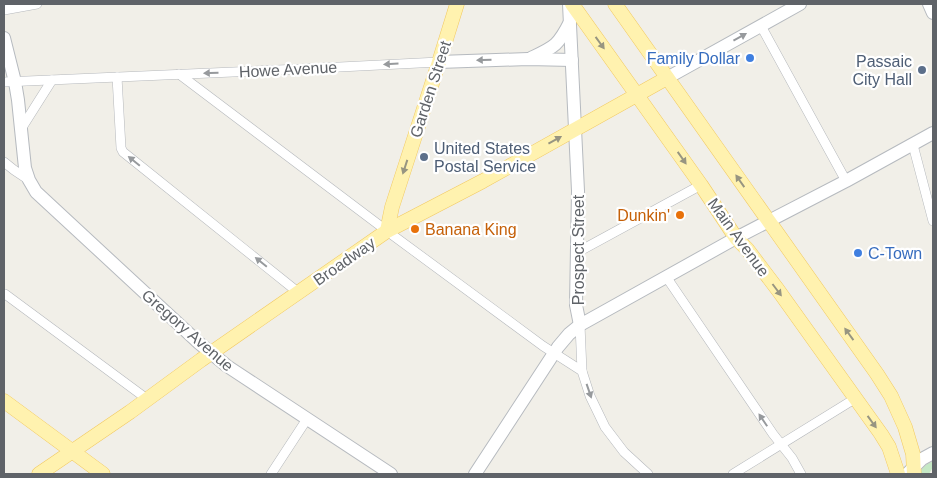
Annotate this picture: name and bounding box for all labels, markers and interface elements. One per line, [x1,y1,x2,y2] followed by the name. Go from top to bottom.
[733,33,747,41] one-way arrow
[595,36,605,50] one-way arrow
[407,38,454,140] street label: Garden Street
[647,50,741,67] place label: Family Dollar
[744,52,756,64] marker: Family Dollar
[852,53,912,88] place label: Passaic City Hall
[476,57,492,65] one-way arrow
[238,58,338,81] street label: Howe Avenue
[382,61,398,69] one-way arrow
[916,64,928,76] marker: Passaic City Hall
[203,69,219,77] one-way arrow
[548,136,563,144] one-way arrow
[434,140,536,175] place label: United States Postal Service
[418,151,430,163] marker: United States Postal Service
[677,151,687,165] one-way arrow
[128,155,141,166] one-way arrow
[401,160,409,175] one-way arrow
[735,175,745,188] one-way arrow
[570,194,587,305] street label: Prospect Street
[705,195,773,280] street label: Main Avenue
[617,207,670,224] place label: Dunkin'
[674,209,686,221] marker: Dunkin'
[425,221,517,238] place label: Banana King
[409,223,421,235] marker: Banana King
[310,234,378,289] street label: Broadway
[868,245,922,262] place label: C-Town
[852,247,864,259] marker: C-Town
[255,257,268,268] one-way arrow
[772,283,783,296] one-way arrow
[139,286,237,375] street label: Gregory Avenue
[844,327,854,341] one-way arrow
[586,383,593,398] one-way arrow
[758,414,768,427] one-way arrow
[867,415,877,428] one-way arrow

